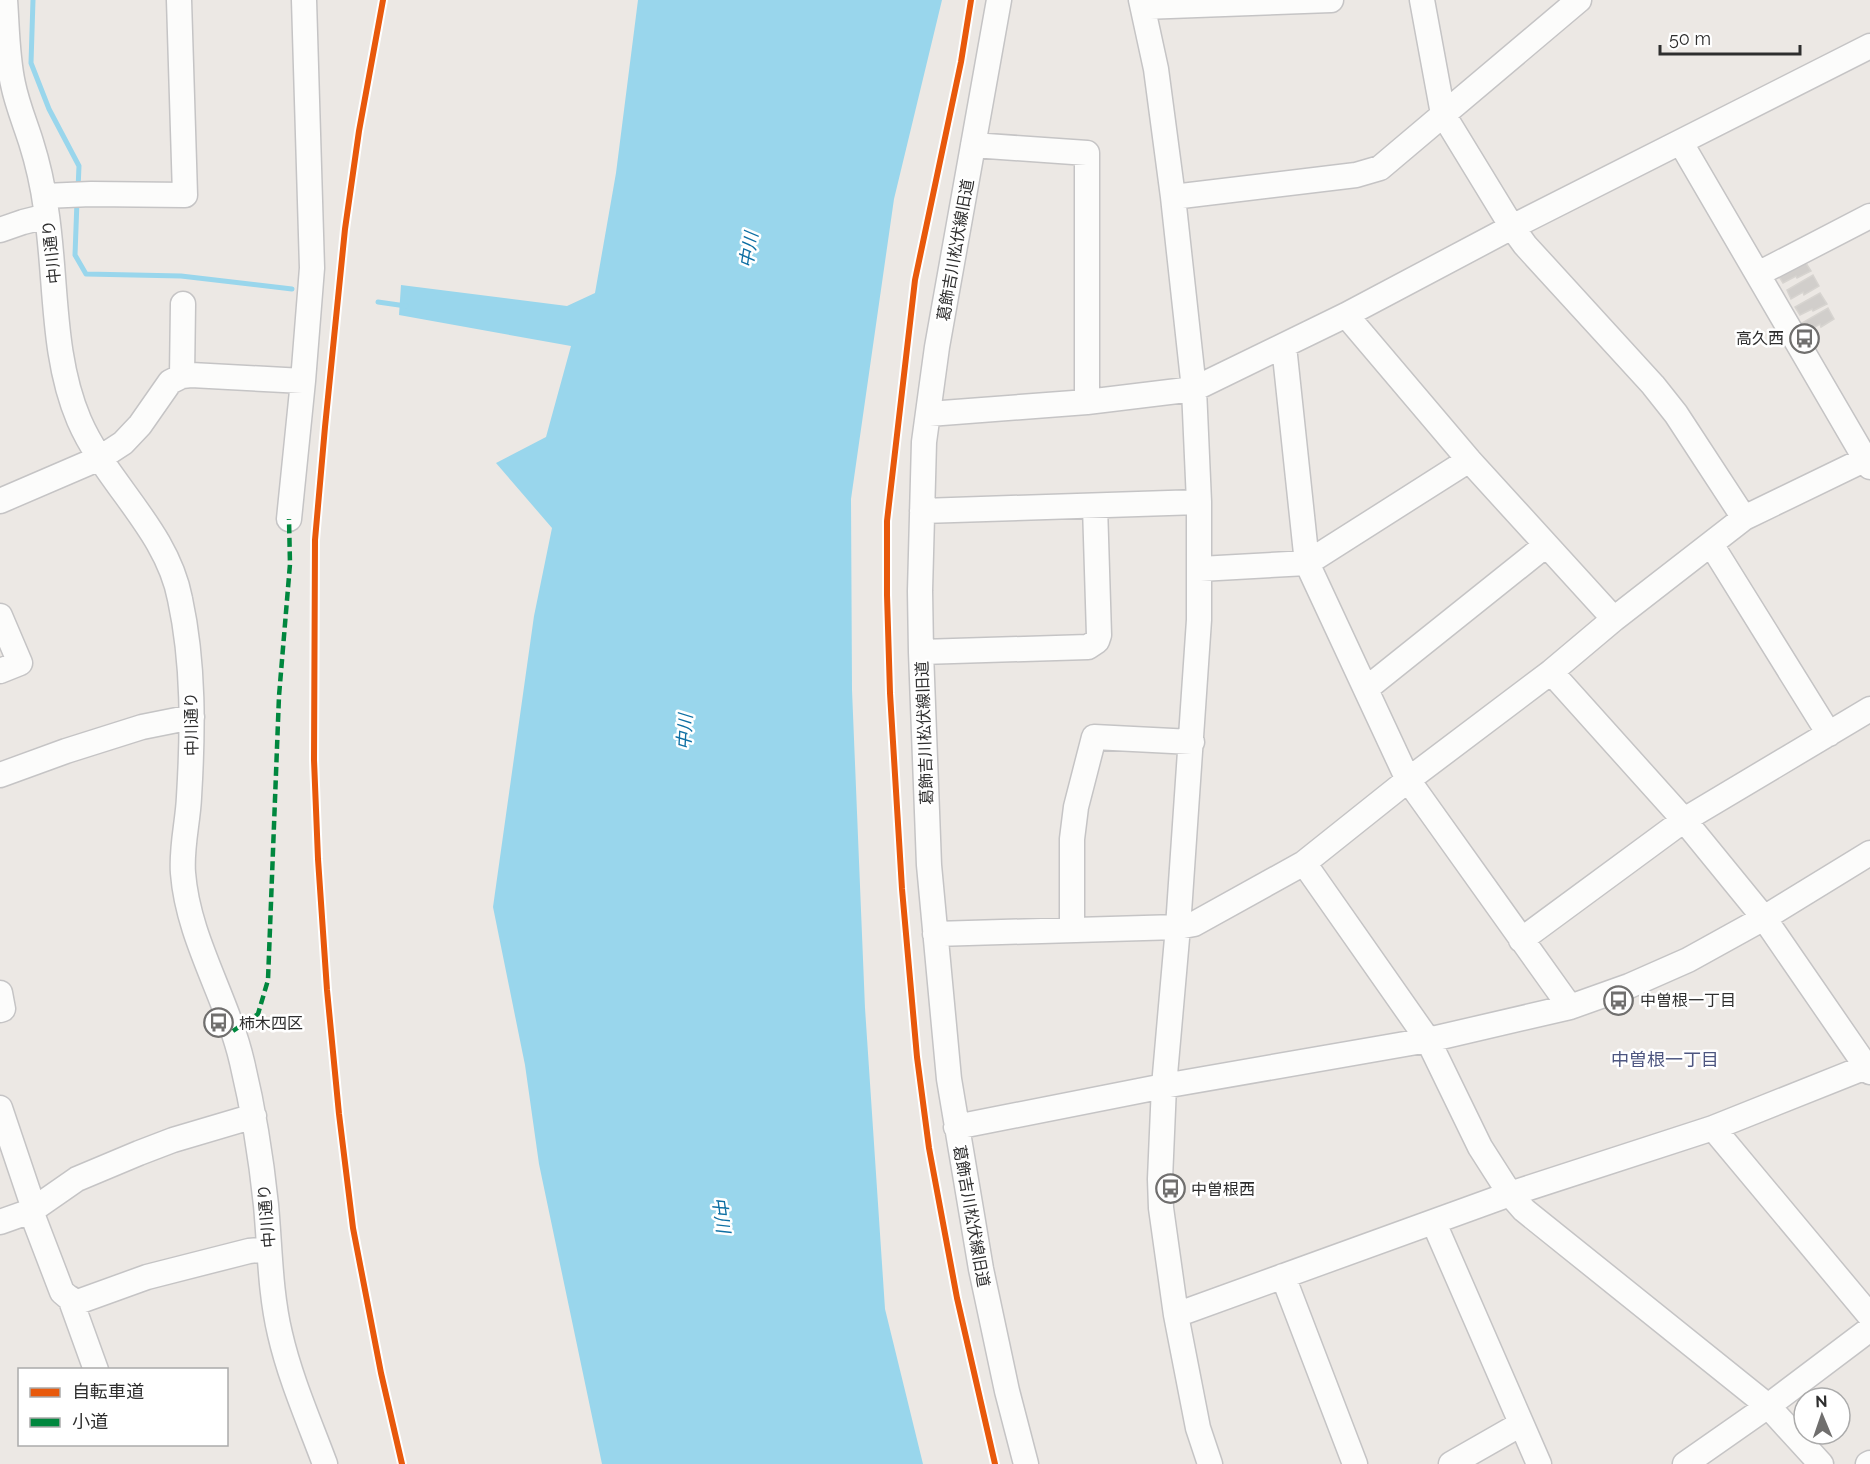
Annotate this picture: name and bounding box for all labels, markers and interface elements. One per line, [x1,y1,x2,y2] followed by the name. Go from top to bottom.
[1660,18,1800,56] scale bar
[1669,28,1711,49] text: 50 m
[934,178,977,323] street label: 葛飾吉川松伏線旧道
[39,219,64,285] street label: 中川通り
[735,229,762,269] water label: 中川
[1789,322,1821,354] bus stop icon: 高久西
[1736,329,1784,348] place label: 高久西
[912,661,937,805] street label: 葛飾吉川松伏線旧道
[181,692,202,756] street label: 中川通り
[673,711,696,750] water label: 中川
[1603,984,1635,1016] bus stop icon: 中曽根一丁目
[1640,991,1736,1010] place label: 中曽根一丁目
[202,1007,234,1039] bus stop icon: 柿木四区
[239,1014,303,1033] place label: 柿木四区
[1611,1049,1719,1070] district label: 中曽根一丁目
[950,1144,993,1289] street label: 葛飾吉川松伏線旧道
[1154,1173,1186,1205] bus stop icon: 中曽根西
[1191,1180,1255,1199] place label: 中曽根西
[254,1183,279,1249] street label: 中川通り
[709,1196,735,1236] water label: 中川
[18,1368,228,1446] legend
[72,1381,144,1402] text: 自転車道
[1792,1386,1852,1446] north arrow
[1815,1392,1828,1411] text: N
[72,1411,108,1432] text: 小道

